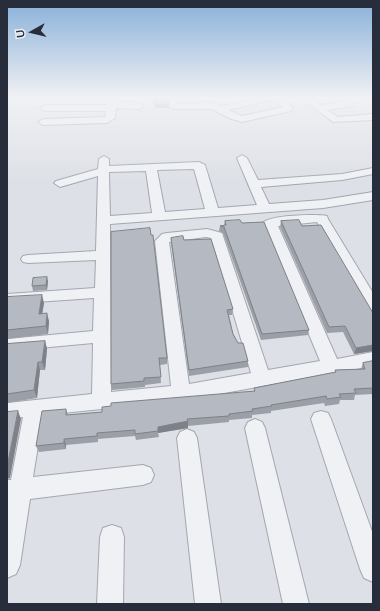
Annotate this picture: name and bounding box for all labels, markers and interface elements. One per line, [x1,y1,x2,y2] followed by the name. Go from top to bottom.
[12,12,52,52] north arrow
[13,29,28,39] text: U

